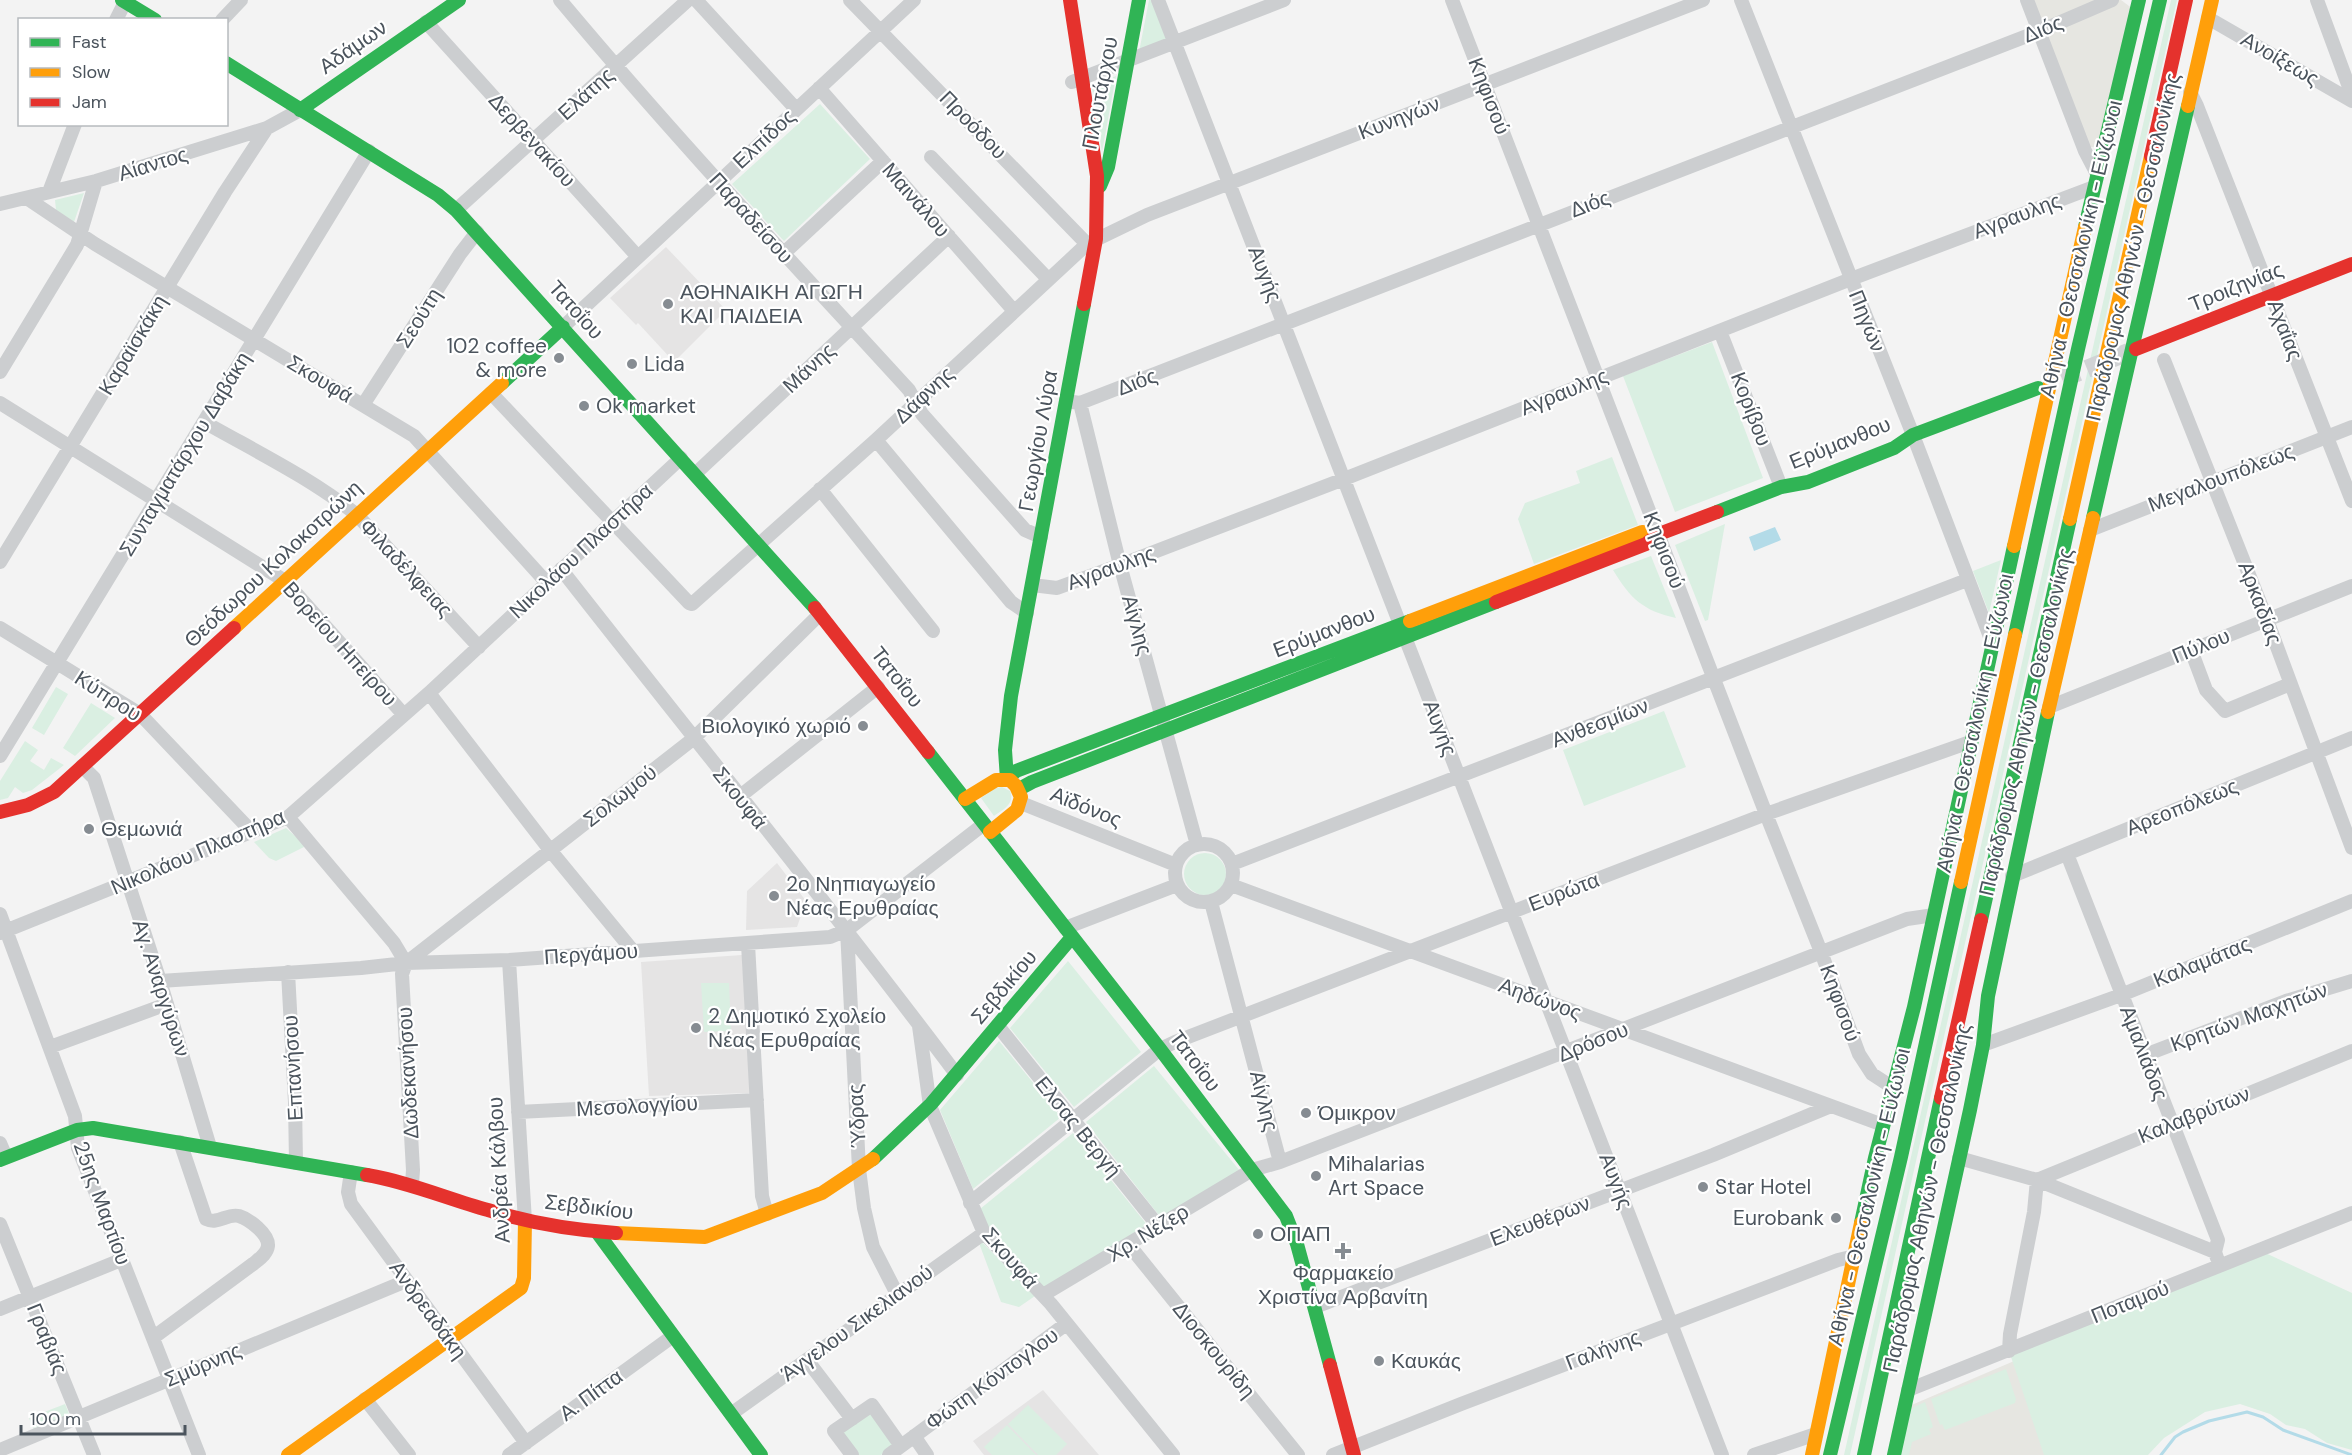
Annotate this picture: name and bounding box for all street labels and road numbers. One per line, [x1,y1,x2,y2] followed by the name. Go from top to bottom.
[2019,8,2067,50] street label: Διός
[313,13,393,81] street label: Αδάμων
[2236,25,2324,93] street label: Ανοίξεως
[1075,34,1125,152] street label: Πλουτάρχου
[1462,54,1516,138] street label: Κηφισού
[552,61,620,127] street label: Ελάτης
[2079,70,2187,424] street label: Παράδρομος Αθηνών - Θεσσαλονίκης
[933,85,1013,165] street label: Προόδου
[482,87,582,193] street label: Δερβενακίου
[1354,90,1444,146] street label: Κυνηγών
[2033,97,2129,401] street label: Αθήνα - Θεσσαλονίκη - Εύζωνοι
[727,103,801,175] street label: Ελπίδος
[115,140,191,188] street label: Αίαντος
[876,157,956,243] street label: Μαινάλου
[703,167,799,269] street label: Παραδείσου
[1566,184,1614,224] street label: Διός
[1969,186,2065,246] street label: Αγραυλης
[1242,242,1288,306] street label: Αυγής
[2185,255,2287,319] street label: Τροιζηνίας
[542,275,610,345] street label: Τατοΐου
[390,283,448,353] street label: Σεούτη
[1842,286,1892,356] street label: Πηγών
[92,290,174,400] street label: Καραϊσκάκη
[2261,296,2309,364] street label: Αχαΐας
[777,337,841,399] street label: Μάνης
[113,347,257,561] street label: Συνταγματάρχου Δαβάκη
[282,348,358,410] street label: Σκουφά
[888,360,960,430] street label: Δάφνης
[1113,362,1161,402] street label: Διός
[1516,362,1612,422] street label: Αγραυλης
[1012,368,1064,514] street label: Γεωργίου Λύρα
[1724,368,1778,450] street label: Κορίβου
[1785,410,1895,476] street label: Ερύμανθου
[2144,437,2298,519] street label: Μεγαλουπόλεως
[178,474,368,654] street label: Θεόδωρου Κολοκοτρώνη
[503,477,659,625] street label: Νικολάου Πλαστήρα
[1637,508,1691,592] street label: Κηφισού
[353,513,459,623] street label: Φιλαδέλφειας
[1063,539,1159,597] street label: Αγραυλης
[1972,545,2080,899] street label: Παράδρομος Αθηνών - Θεσσαλονίκης
[2231,557,2289,649] street label: Αρκαδίας
[1930,571,2020,875] street label: Αθήνα - Θεσσαλονίκη - Εύζωνοι
[277,576,403,712] street label: Βορείου Ηπείρου
[1115,592,1159,658] street label: Αίγλης
[1269,600,1379,664] street label: Ερύμανθου
[2168,622,2234,670] street label: Πύλου
[864,641,930,713] street label: Τατοΐου
[69,664,147,728] street label: Κύπρου
[1547,692,1653,754] street label: Ανθεσμίων
[1417,696,1463,760] street label: Αυγής
[577,758,663,834] street label: Σολωμού
[706,761,774,835] street label: Σκουφά
[2122,772,2242,842] street label: Αρεοπόλεως
[1046,780,1126,834] street label: Αϊδόνος
[106,803,290,901] street label: Νικολάου Πλαστήρα
[1525,866,1603,918] street label: Ευρώτα
[126,916,196,1060] street label: Αγ. Αναργύρων
[2149,930,2255,994] street label: Καλαμάτας
[543,937,639,971] street label: Περγάμου
[965,944,1043,1030] street label: Σεβδικίου
[1813,961,1867,1045] street label: Κηφισού
[1495,971,1585,1027] street label: Αηδώνος
[2167,976,2331,1058] street label: Κρητών Μαχητών
[2113,1002,2175,1104] street label: Αμαλιάδος
[391,1006,425,1140] street label: Δωδεκανήσου
[276,1014,310,1122] street label: Επτανήσου
[1554,1015,1632,1069] street label: Δρόσου
[1876,1021,1978,1375] street label: Παράδρομος Αθηνών - Θεσσαλονίκης
[1163,1025,1227,1097] street label: Τατοΐου
[1821,1045,1917,1349] street label: Αθήνα - Θεσσαλονίκη - Εύζωνοι
[1243,1068,1285,1134] street label: Αίγλης
[1029,1071,1127,1183] street label: Ελσας Βεργή
[2134,1080,2254,1150] street label: Καλαβρύτων
[841,1083,873,1149] street label: Ύδρας
[575,1089,699,1123] street label: Μεσολογγίου
[481,1096,517,1244] street label: Ανδρέα Κάλβου
[67,1137,137,1269] street label: 25ης Μαρτίου
[1593,1149,1639,1213] street label: Αυγής
[543,1188,635,1226] street label: Σεβδικίου
[1486,1189,1594,1253] street label: Ελευθέρων
[1102,1198,1194,1268] street label: Χρ. Νέζερ
[976,1222,1044,1294] street label: Σκουφά
[383,1255,473,1365] street label: Ανδρεαδάκη
[775,1258,939,1388] street label: Άγγελου Σικελιανού
[2087,1274,2173,1330] street label: Ποταμού
[1166,1296,1262,1404] street label: Διοσκουρίδη
[20,1299,74,1379] street label: Γραβιάς
[920,1321,1064,1437] street label: Φώτη Κόντογλου
[1561,1323,1645,1377] street label: Γαλήνης
[160,1336,246,1394] street label: Σμύρνης
[554,1363,628,1427] street label: Α. Πίττα

